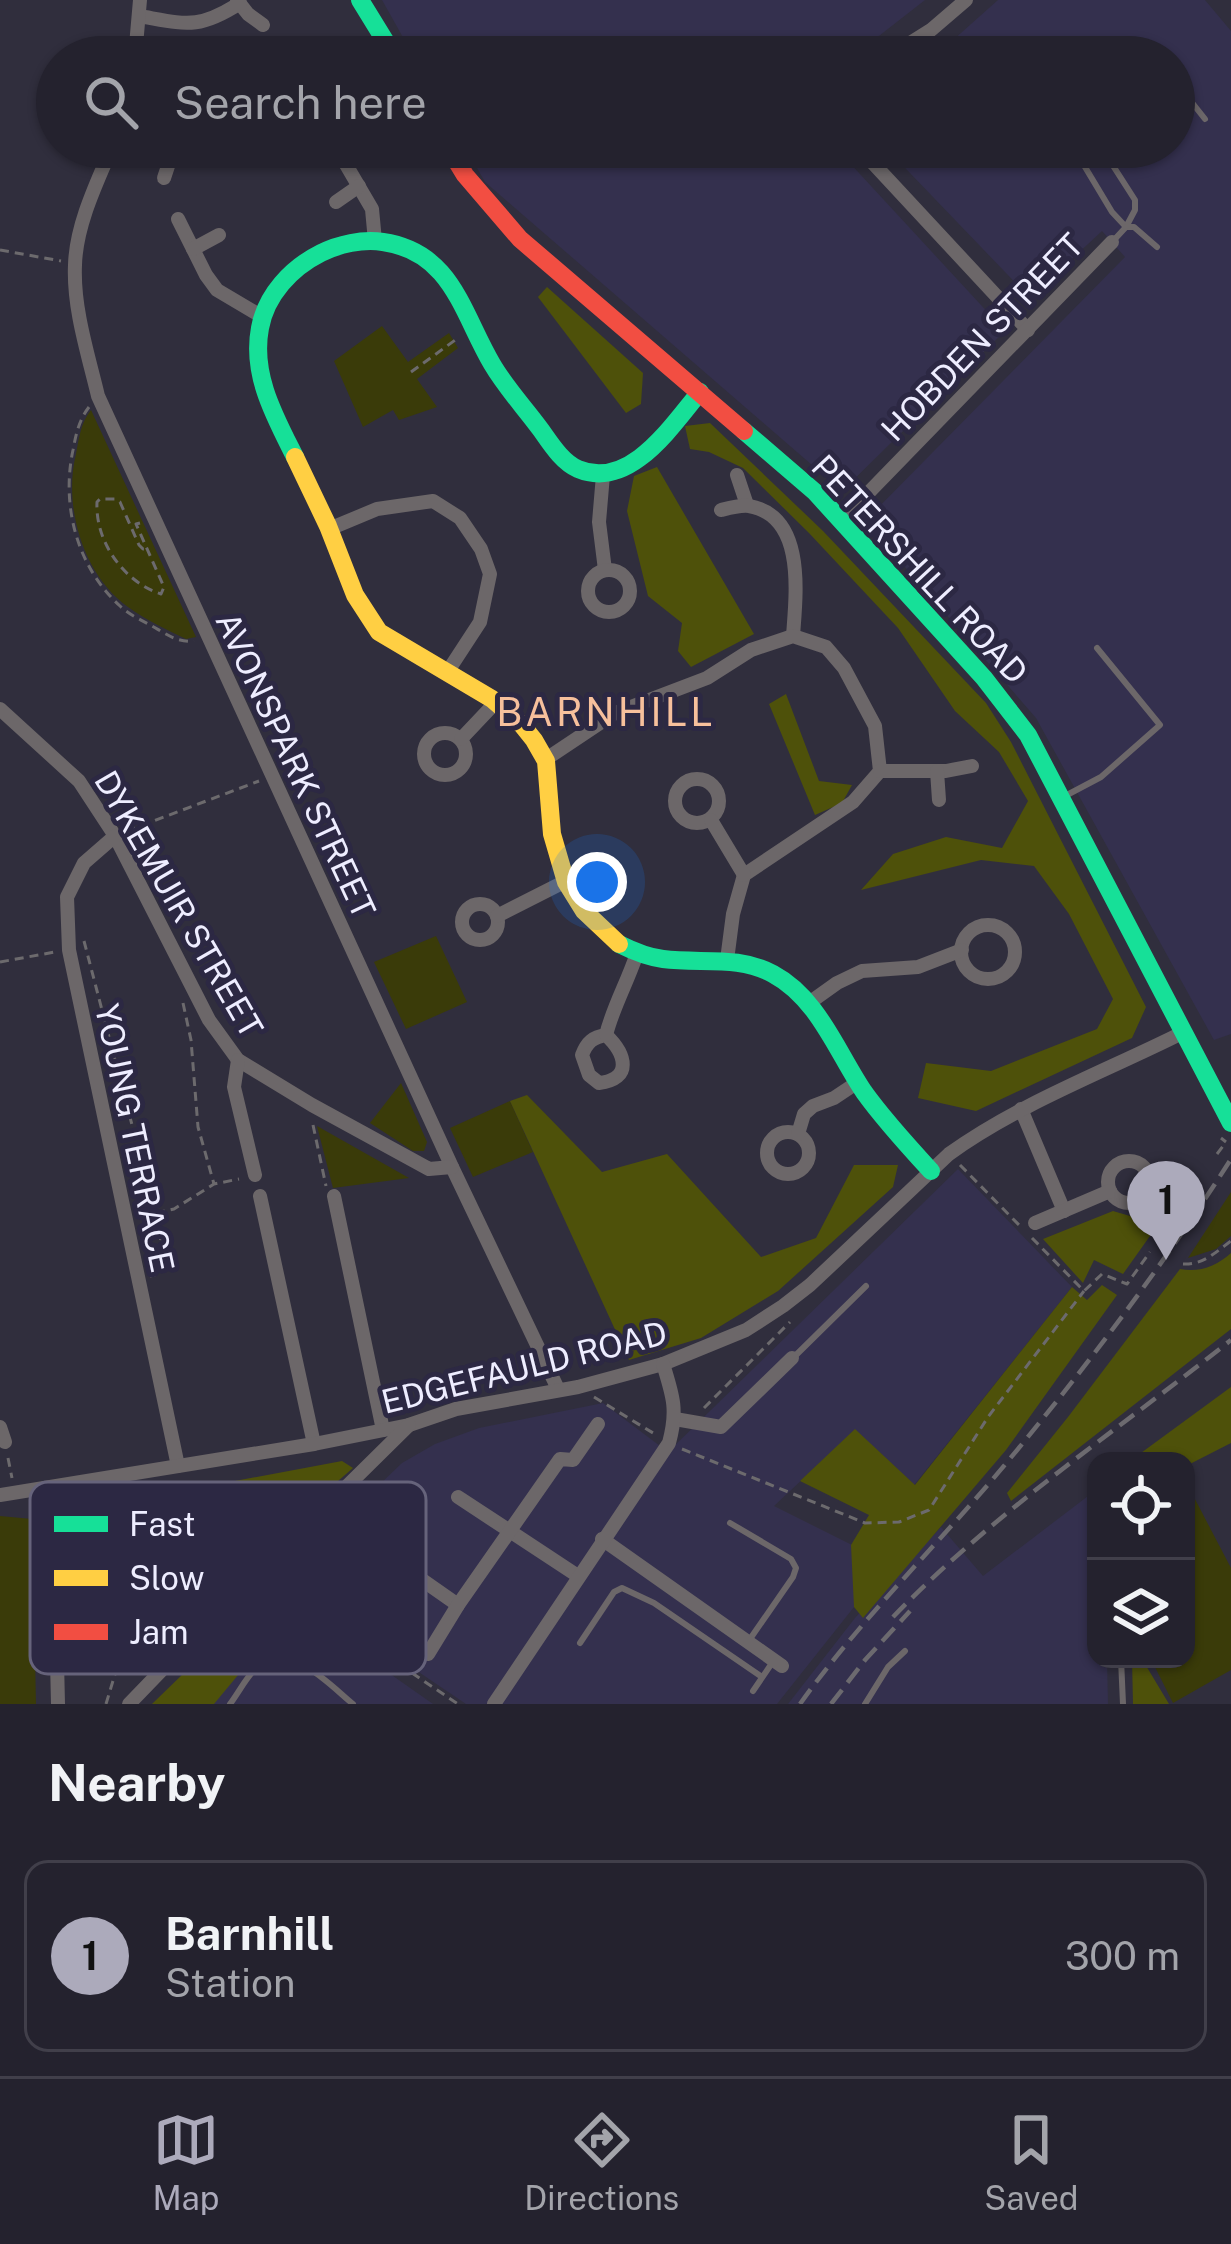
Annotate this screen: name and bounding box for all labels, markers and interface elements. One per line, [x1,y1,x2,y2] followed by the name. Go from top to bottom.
[36,36,1195,168] search box
[78,69,144,135] icon: search
[174,76,427,129] text: Search here
[873,226,1091,448] street label: HOBDEN STREET
[804,447,1036,691] street label: PETERSHILL ROAD
[209,606,383,924] street label: AVONSPARK STREET
[496,689,716,735] district label: BARNHILL
[87,764,271,1044] street label: DYKEMUIR STREET
[567,852,627,912] your location
[88,1000,182,1276] street label: YOUNG TERRACE
[1127,1161,1205,1260] pin: 1
[377,1313,671,1421] street label: EDGEFAULD ROAD
[1087,1452,1195,1668] map controls
[1087,1452,1195,1560] button: locate
[30,1482,426,1674] legend
[129,1505,196,1543] text: Fast
[129,1559,204,1597] text: Slow
[1087,1560,1195,1668] button: layers
[129,1613,189,1651] text: Jam
[48,1753,225,1812] text: Nearby
[165,1907,334,1960] text: Barnhill
[82,1933,98,1979] text: 1
[1065,1933,1180,1979] text: 300 m
[165,1960,296,2006] text: Station
[152,2107,219,2217] tab: Map
[524,2107,679,2217] tab: Directions
[984,2107,1079,2217] tab: Saved

